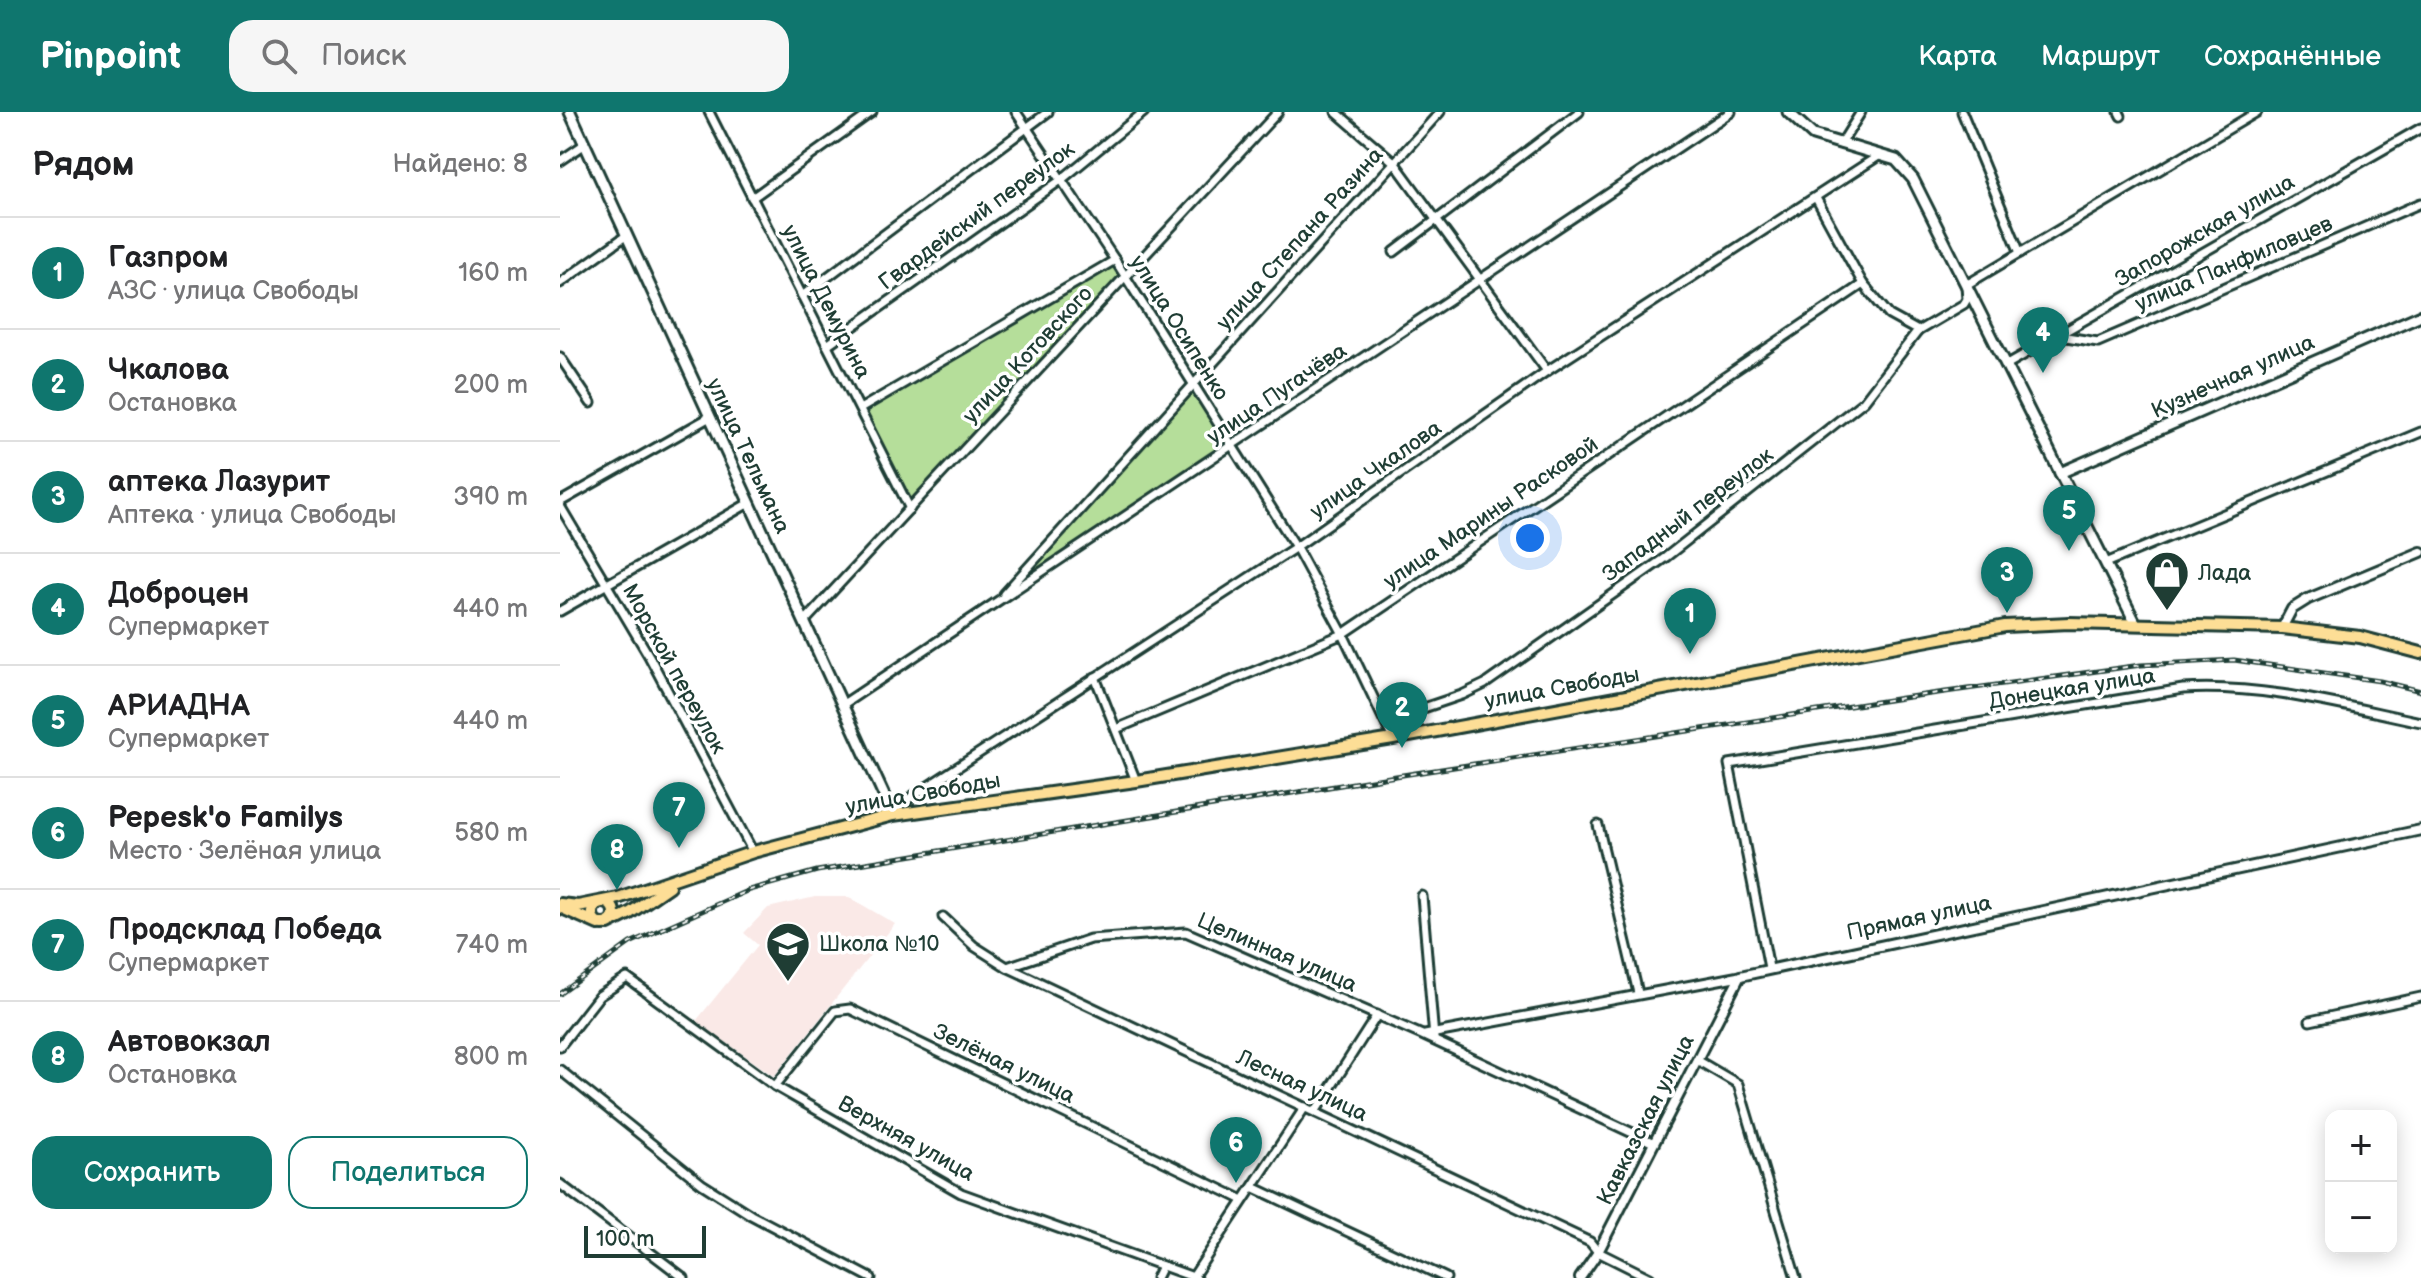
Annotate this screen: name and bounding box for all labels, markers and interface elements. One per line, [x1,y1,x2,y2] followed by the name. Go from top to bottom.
[229,20,789,92] search box
[40,34,181,79] text: Pinpoint
[257,34,301,78] icon: search
[321,38,407,74] text: Поиск
[1918,40,1997,73] text: Карта
[2041,40,2160,73] text: Маршрут
[2204,40,2381,73] text: Сохранённые
[874,136,1080,296] street label: Гвардейский переулок
[1211,142,1389,336] street label: улица Степана Разина
[32,144,134,185] text: Рядом
[392,149,528,180] text: Найдено: 8
[2110,169,2300,293] street label: Запорожская улица
[2131,210,2337,318] street label: улица Панфиловцев
[776,220,876,384] street label: улица Демурина
[108,240,228,276] text: Газпром
[1124,250,1234,406] street label: улица Осипенко
[53,258,63,289] text: 1
[458,258,528,289] text: 160 m
[108,276,359,307] text: АЗС · улица Свободы
[957,281,1099,429] street label: улица Котовского
[2017,307,2069,373] pin: 4
[2147,329,2319,425] street label: Кузнечная улица
[1202,337,1352,451] street label: улица Пугачёва
[108,352,229,388] text: Чкалова
[50,370,66,401] text: 2
[454,370,528,401] text: 200 m
[700,374,796,538] street label: улица Тельмана
[108,388,237,419] text: Остановка
[1305,415,1447,525] street label: улица Чкалова
[1378,431,1604,595] street label: улица Марины Расковой
[1597,442,1779,588] street label: Западный переулок
[108,464,330,500] text: аптека Лазурит
[50,482,66,513] text: 3
[453,482,528,513] text: 390 m
[2043,485,2095,551] pin: 5
[108,500,396,531] text: Аптека · улица Свободы
[1510,518,1550,558] your location
[1981,547,2033,613] pin: 3
[2143,549,2191,612] shop icon: Лада
[2197,560,2251,587] place label: Лада
[108,576,249,612] text: Доброцен
[616,579,732,759] street label: Морской переулок
[1664,588,1716,654] pin: 1
[50,594,66,625] text: 4
[452,594,528,625] text: 440 m
[108,612,269,643] text: Супермаркет
[1482,661,1642,715] street label: улица Свободы
[1987,663,2157,715] street label: Донецкая улица
[1376,682,1428,748] pin: 2
[108,688,250,724] text: АРИАДНА
[50,706,66,737] text: 5
[452,706,528,737] text: 440 m
[108,724,269,755] text: Супермаркет
[843,767,1003,821] street label: улица Свободы
[653,782,705,848] pin: 7
[108,800,343,836] text: Pepesk'o Familys
[50,818,66,849] text: 6
[454,818,528,849] text: 580 m
[591,824,643,890] pin: 8
[108,836,381,867] text: Место · Зелёная улица
[1844,889,1994,947] street label: Прямая улица
[1193,907,1361,999] street label: Целинная улица
[108,912,381,948] text: Продсклад Победа
[764,920,812,983] school or university icon: Школа №10
[51,930,65,961] text: 7
[456,930,528,961] text: 740 m
[819,931,939,958] place label: Школа №10
[108,948,269,979] text: Супермаркет
[929,1018,1079,1110] street label: Зелёная улица
[108,1024,271,1060] text: Автовокзал
[1591,1030,1701,1210] street label: Кавказская улица
[50,1042,66,1073] text: 8
[454,1042,528,1073] text: 800 m
[1231,1043,1372,1128] street label: Лесная улица
[108,1060,237,1091] text: Остановка
[833,1090,979,1188] street label: Верхняя улица
[2325,1110,2397,1254] map controls
[2325,1110,2397,1182] button: +
[1210,1117,1262,1183] pin: 6
[32,1136,272,1209] button: Сохранить
[288,1136,528,1209] button: Поделиться
[2325,1182,2397,1254] button: −
[584,1222,706,1258] scale bar
[596,1226,655,1253] text: 100 m

